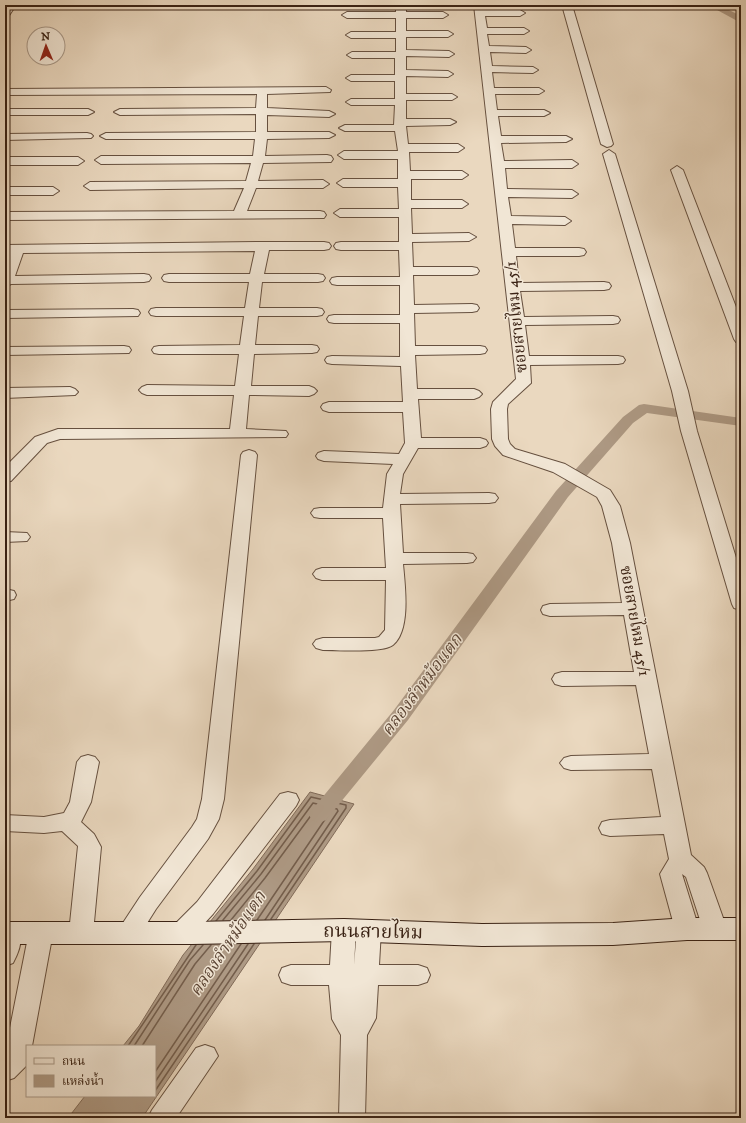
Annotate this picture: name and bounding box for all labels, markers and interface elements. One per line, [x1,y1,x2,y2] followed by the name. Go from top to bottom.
[26,26,66,66] north arrow
[41,30,50,44] text: N
[499,260,532,374] street label: ซอยสายไหม 45/1
[615,564,656,678] street label: ซอยสายไหม 45/1
[377,629,468,740] water label: คลองลำหม้อแตก
[185,887,272,1001] water label: คลองลำหม้อแตก
[323,917,423,944] street label: ถนนสายไหม
[26,1045,156,1097] legend
[62,1054,85,1069] text: ถนน
[62,1072,104,1089] text: แหล่งน้ำ

